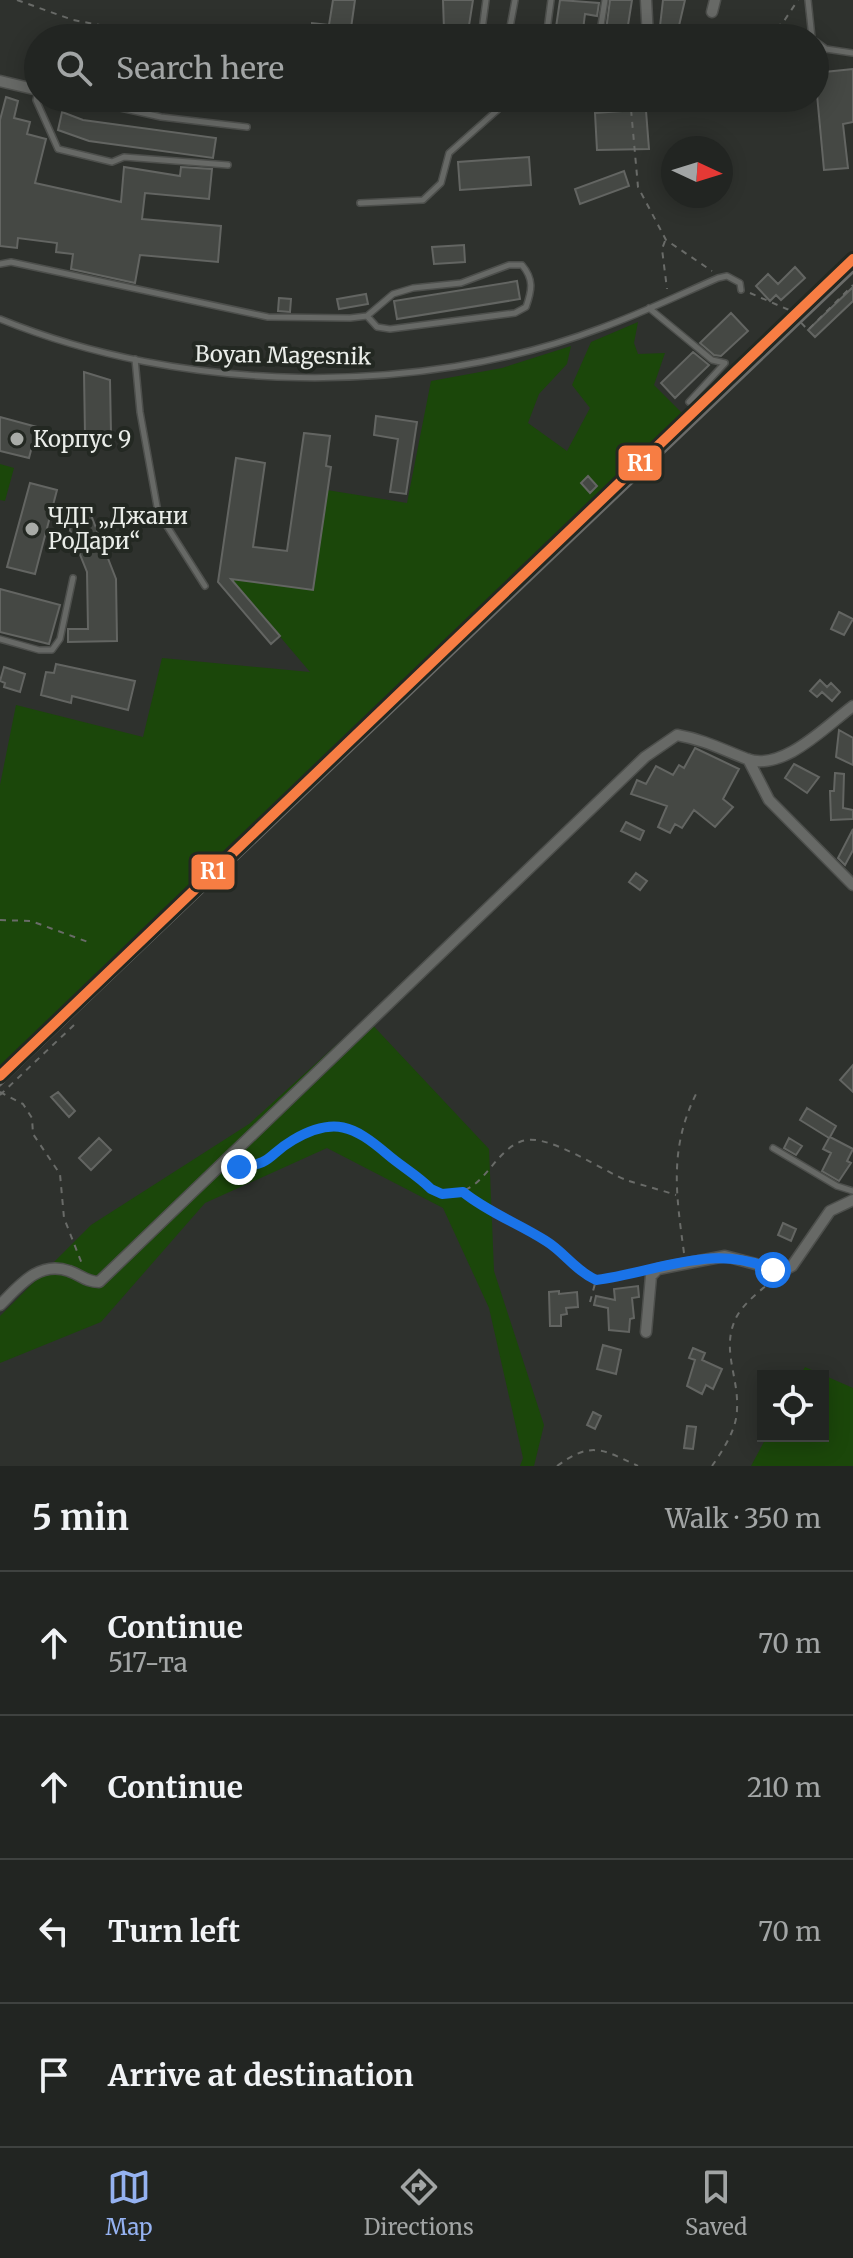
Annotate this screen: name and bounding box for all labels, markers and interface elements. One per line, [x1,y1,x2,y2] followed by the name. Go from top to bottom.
[24,24,829,112] search box
[52,46,96,90] icon: search
[116,49,284,87] text: Search here
[661,136,733,208] north arrow
[194,339,372,371] street label: Boyan Magesnik
[33,425,131,453] place label: Корпус 9
[8,430,26,448] marker: Корпус 9
[617,444,663,482] line badge: R1
[627,449,653,477] text: R1
[48,502,188,555] place label: ЧДГ „Джани РоДари“
[23,520,41,538] marker: ЧДГ „Джани РоДари“
[190,853,236,891] line badge: R1
[200,857,226,885] text: R1
[221,1149,257,1185] route end
[755,1252,791,1288] route start
[757,1370,829,1442] map controls
[757,1370,829,1442] button: locate
[32,1497,129,1539] text: 5 min
[665,1502,821,1535] text: Walk · 350 m
[108,1608,243,1646] text: Continue
[32,1621,76,1665] icon: ahead
[758,1627,821,1660] text: 70 m
[108,1646,188,1679] text: 517-та
[32,1765,76,1809] icon: ahead
[108,1768,243,1806] text: Continue
[747,1771,821,1804] text: 210 m
[32,1909,76,1953] icon: left
[108,1912,240,1950] text: Turn left
[758,1915,821,1948] text: 70 m
[32,2053,76,2097] icon: arrive
[108,2056,414,2094] text: Arrive at destination
[106,2165,153,2241] tab: Map
[364,2165,474,2241] tab: Directions
[685,2165,747,2241] tab: Saved

